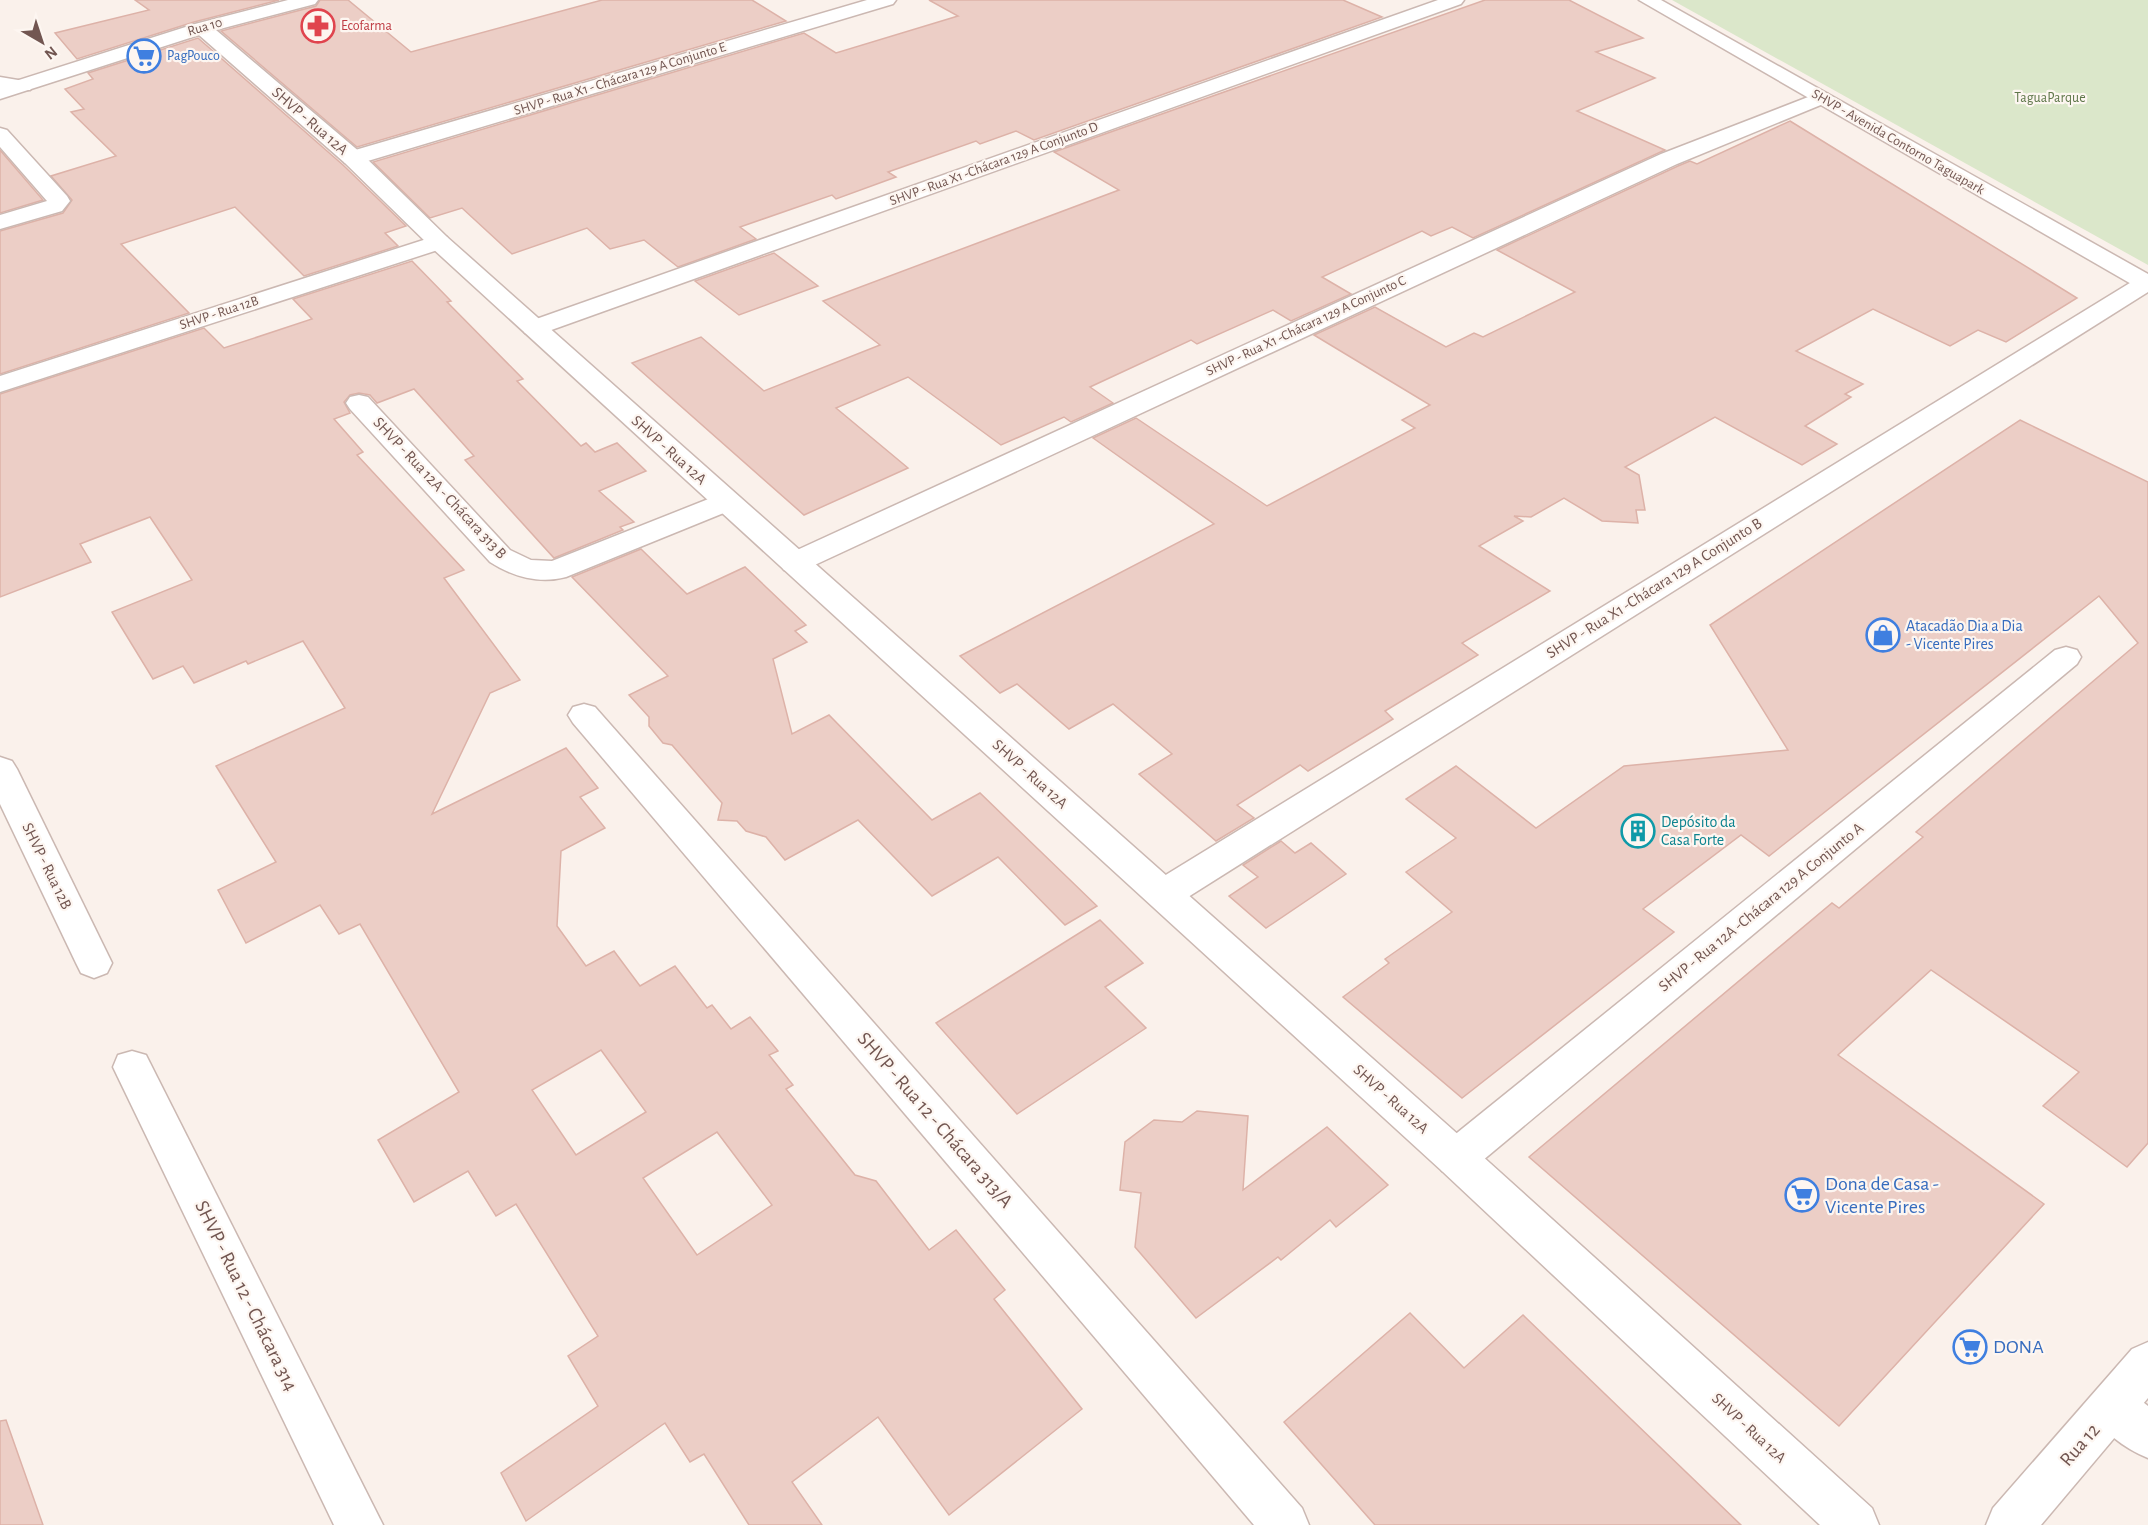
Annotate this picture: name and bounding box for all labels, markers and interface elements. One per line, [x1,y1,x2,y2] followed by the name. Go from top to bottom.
[300,8,336,44] pharmacy icon: Ecofarma
[12,12,72,72] north arrow
[186,15,224,39] street label: Rua 10
[341,19,393,33] place label: Ecofarma
[126,38,162,74] supermarket icon: PagPouco
[512,40,728,118] street label: SHVP - Rua X1 - Chácara 129 A Conjunto E
[41,43,60,63] text: N
[167,49,220,63] place label: PagPouco
[269,84,351,158] street label: SHVP - Rua 12A
[1809,87,1987,198] street label: SHVP - Avenida Contorno Taguapark
[2014,91,2086,105] park label: TaguaParque
[888,120,1100,208] street label: SHVP - Rua X1 -Chácara 129 A Conjunto D
[1204,273,1408,379] street label: SHVP - Rua X1 -Chácara 129 A Conjunto C
[178,294,260,332] street label: SHVP - Rua 12B
[629,412,709,488] street label: SHVP - Rua 12A
[370,414,510,562] street label: SHVP - Rua 12A - Chácara 313 B
[1543,515,1765,662] street label: SHVP - Rua X1 -Chácara 129 A Conjunto B
[1865,617,1901,653] shop icon: Atacadão Dia a Dia - Vicente Pires
[1906,618,2023,652] place label: Atacadão Dia a Dia - Vicente Pires
[990,736,1070,812] street label: SHVP - Rua 12A
[1620,813,1656,849] building icon: Depósito da Casa Forte
[1661,814,1736,848] place label: Depósito da Casa Forte
[19,820,75,912] street label: SHVP - Rua 12B
[1656,820,1867,995] street label: SHVP - Rua 12A -Chácara 129 A Conjunto A
[854,1028,1017,1212] street label: SHVP - Rua 12 - Chácara 313/A
[1351,1061,1431,1137] street label: SHVP - Rua 12A
[1825,1174,1939,1217] place label: Dona de Casa - Vicente Pires
[1784,1177,1820,1213] supermarket icon: Dona de Casa - Vicente Pires
[191,1197,301,1395] street label: SHVP - Rua 12 - Chácara 314
[1952,1329,1988,1365] supermarket icon: DONA
[1993,1337,2044,1357] place label: DONA
[1709,1390,1789,1466] street label: SHVP - Rua 12A
[2056,1420,2104,1470] street label: Rua 12

